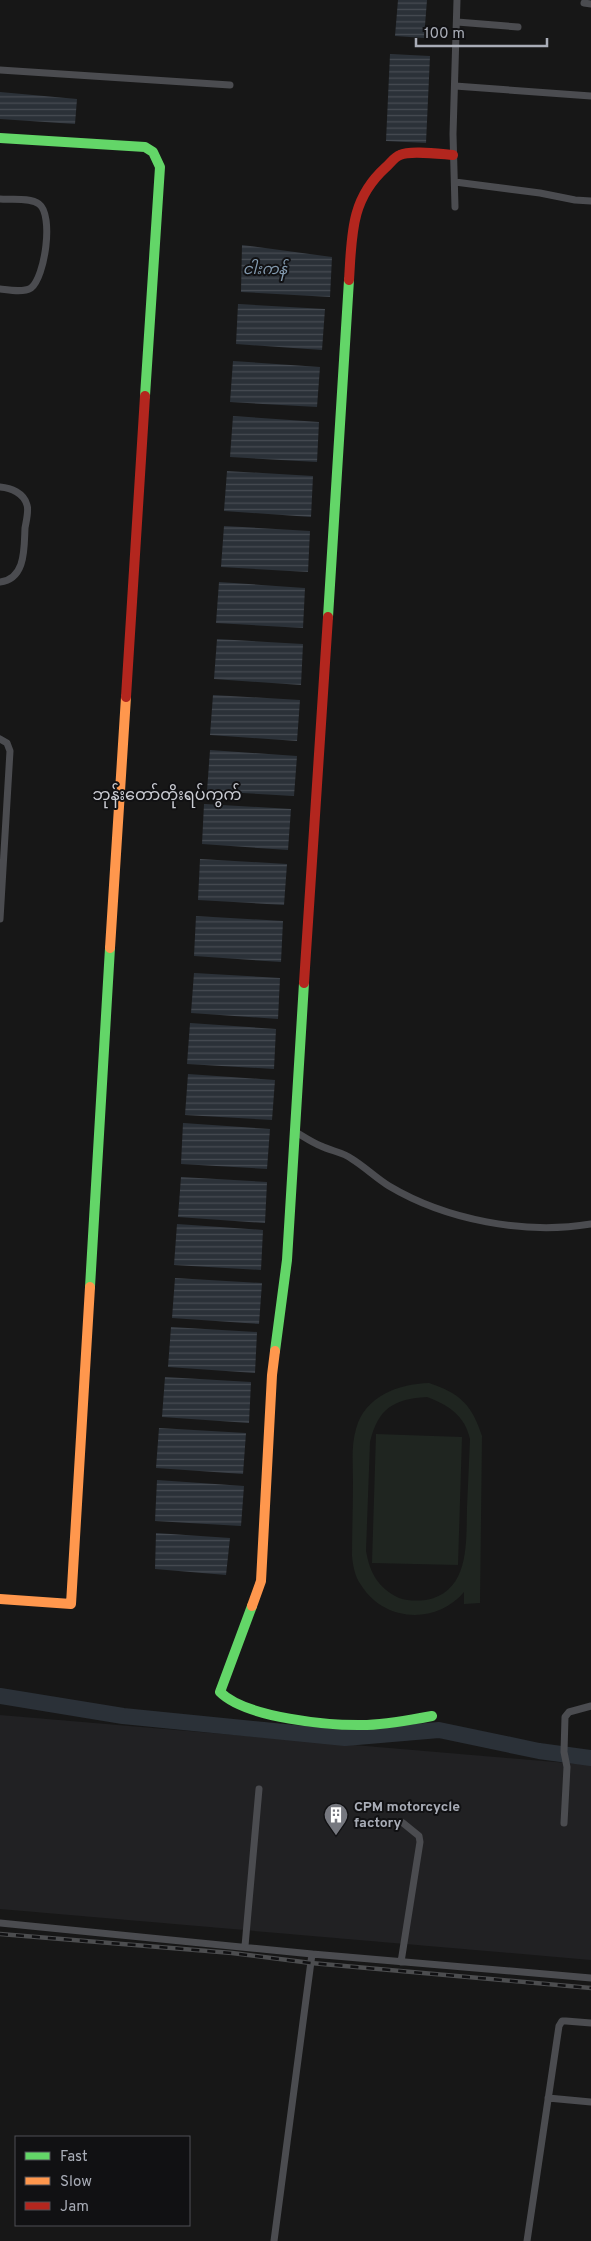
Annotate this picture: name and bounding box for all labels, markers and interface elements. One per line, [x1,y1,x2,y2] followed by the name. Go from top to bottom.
[416,15,547,47] scale bar
[424,25,465,44] text: 100 m
[243,258,290,281] water label: ငါးကန်
[92,783,242,809] district label: ဘုန်းတော်တိုးရပ်ကွက်
[354,1799,460,1832] place label: CPM motorcycle factory
[323,1802,349,1836] building icon: CPM motorcycle factory
[15,2136,190,2226] legend
[60,2148,88,2167] text: Fast
[60,2173,92,2192] text: Slow
[60,2198,89,2217] text: Jam

